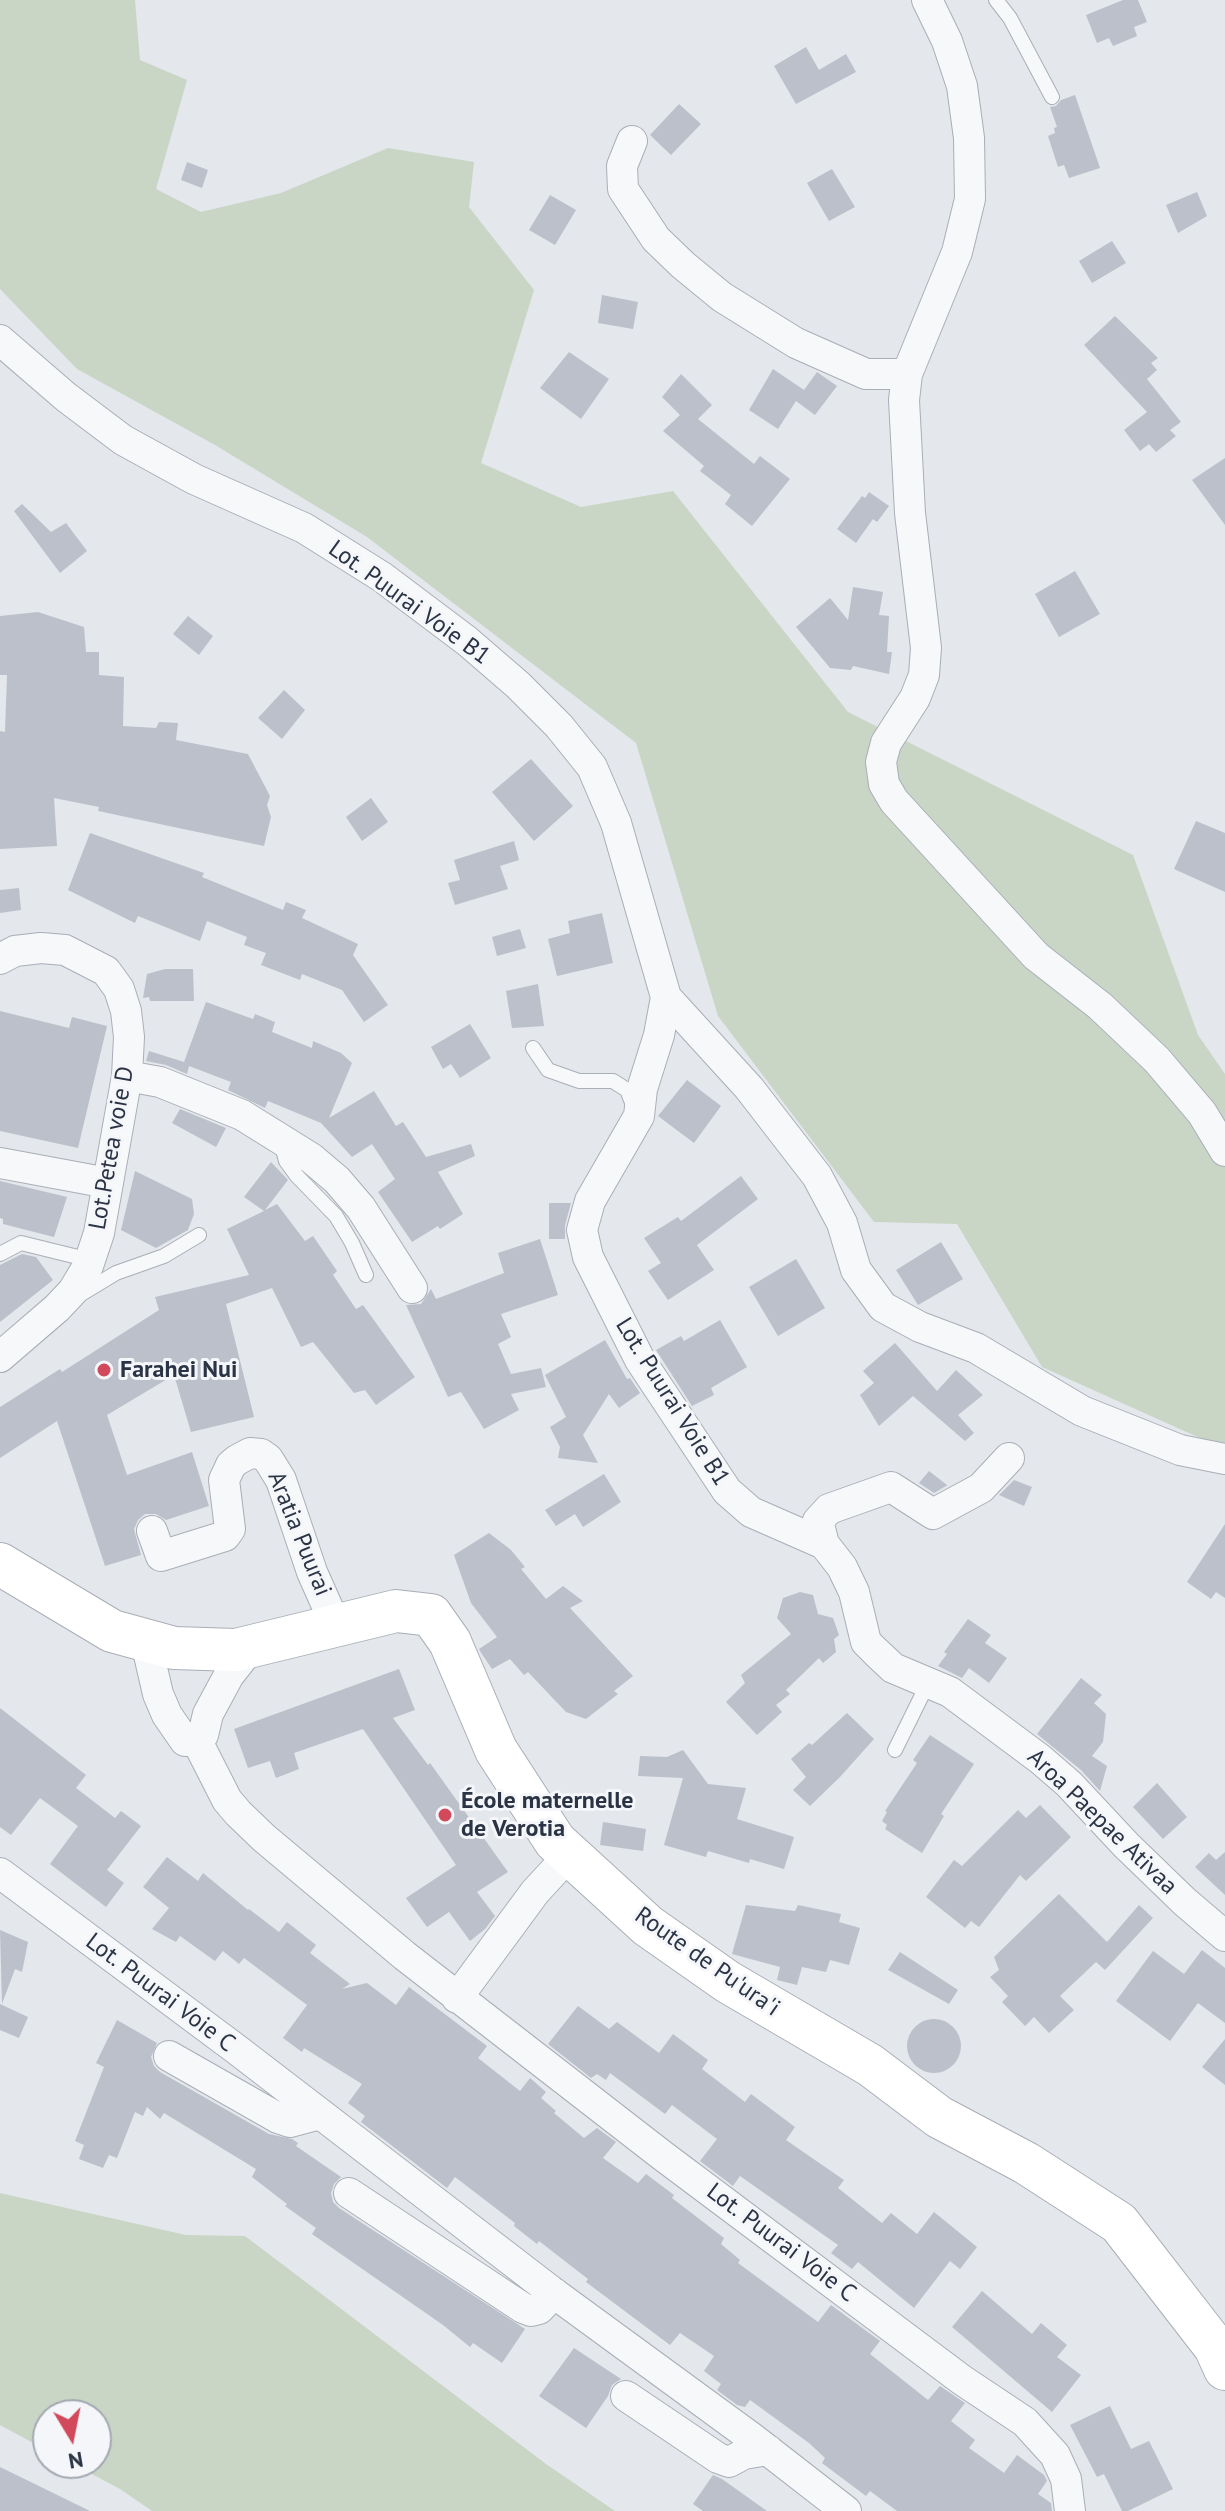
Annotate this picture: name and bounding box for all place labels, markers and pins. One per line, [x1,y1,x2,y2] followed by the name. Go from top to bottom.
[120,1356,237,1384] place label: Farahei Nui
[95,1361,113,1379] marker: Farahei Nui
[461,1787,633,1843] place label: École maternelle de Verotia
[436,1806,454,1824] marker: École maternelle de Verotia

